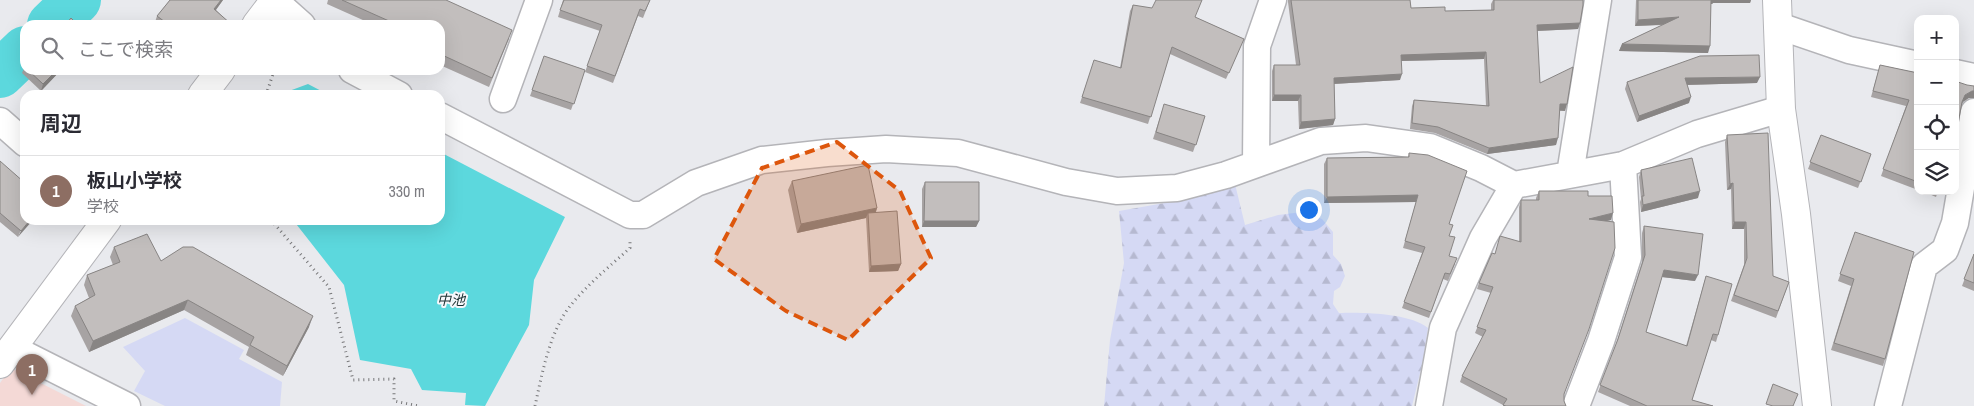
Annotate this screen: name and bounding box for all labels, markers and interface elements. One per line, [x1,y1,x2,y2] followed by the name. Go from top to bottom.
[1914,15,1959,195] map controls
[1914,15,1959,60] button: +
[20,20,445,75] search box
[38,34,66,62] icon: search
[78,36,173,62] text: ここで検索
[1914,60,1959,105] button: −
[1914,105,1959,150] button: locate
[40,109,82,138] text: 周辺
[1914,150,1959,195] button: layers
[87,167,182,193] text: 板山小学校
[52,180,60,202] text: 1
[389,180,425,202] text: 330 m
[87,195,119,217] text: 学校
[1296,197,1322,223] your location
[437,291,467,309] water label: 中池
[16,354,48,395] pin: 1

